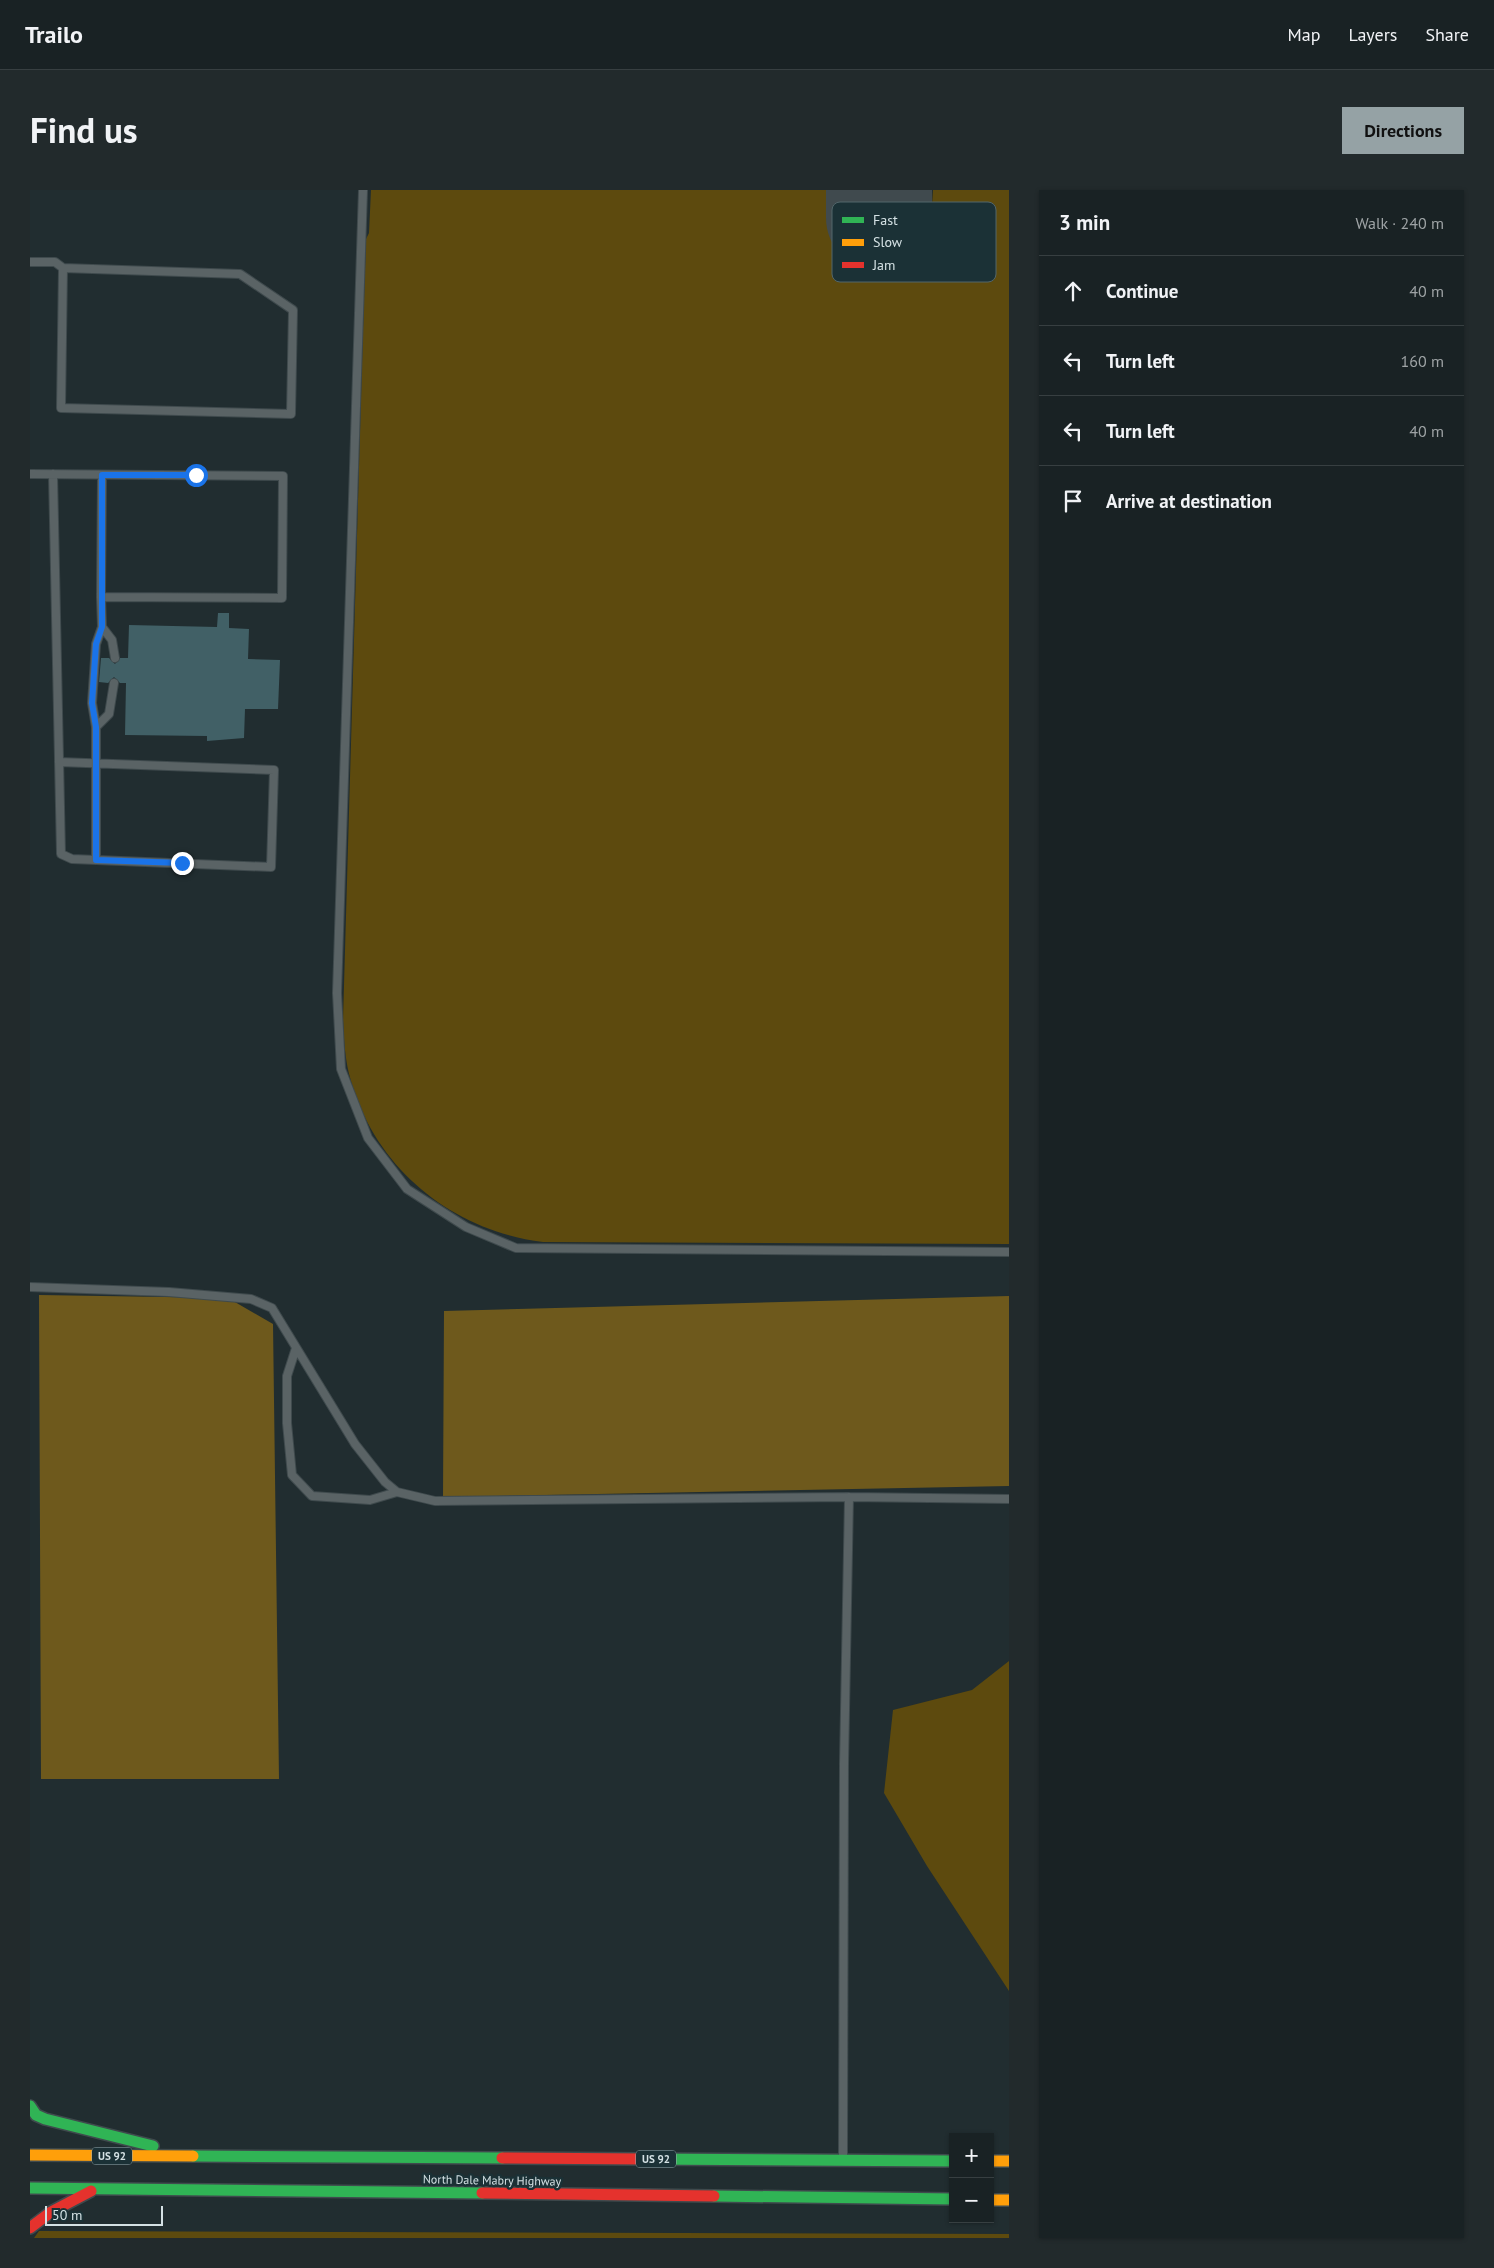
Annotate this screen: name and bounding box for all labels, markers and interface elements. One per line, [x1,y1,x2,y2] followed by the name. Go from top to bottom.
[25,19,83,50] text: Trailo
[1288,23,1320,46] text: Map
[1348,23,1397,46] text: Layers
[1425,23,1469,46] text: Share
[30,107,138,153] text: Find us
[1342,107,1464,154] button: Directions
[832,202,996,282] legend
[1059,209,1110,236] text: 3 min
[873,211,898,229] text: Fast
[1355,213,1444,233] text: Walk · 240 m
[873,233,903,251] text: Slow
[872,256,895,274] text: Jam
[1059,277,1087,305] icon: ahead
[1106,279,1178,303] text: Continue
[1409,281,1444,301] text: 40 m
[1059,347,1087,375] icon: left
[1106,349,1175,373] text: Turn left
[1401,351,1444,371] text: 160 m
[1059,417,1087,445] icon: left
[1106,419,1175,443] text: Turn left
[1409,421,1444,441] text: 40 m
[185,464,208,487] route start
[1059,487,1087,515] icon: arrive
[1106,489,1272,513] text: Arrive at destination
[171,852,194,875] route end
[949,2133,994,2223] map controls
[949,2133,994,2178] button: +
[92,2148,132,2164] road number: US 92
[636,2150,676,2168] road number: US 92
[423,2171,562,2189] street label: North Dale Mabry Highway
[949,2178,994,2223] button: −
[45,2203,162,2226] scale bar
[52,2206,82,2224] text: 50 m

